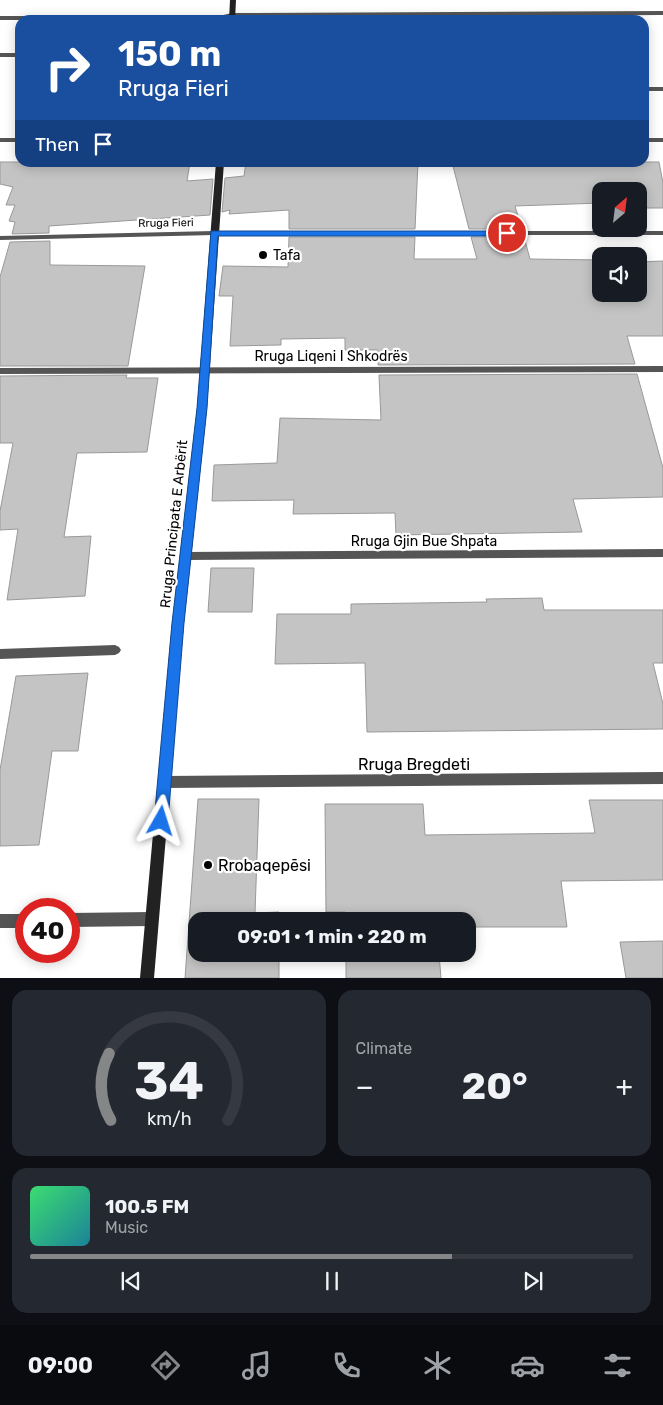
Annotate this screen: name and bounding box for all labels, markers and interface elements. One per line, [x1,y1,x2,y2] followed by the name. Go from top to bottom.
[118,33,221,75] text: 150 m
[35,35,100,100] icon: right
[118,75,229,102] text: Rruga Fieri
[89,130,117,158] icon: arrive
[35,133,79,156] text: Then
[592,182,648,238] north arrow
[592,182,647,302] map controls
[486,212,528,254] pin
[138,216,194,230] street label: Rruga Fieri
[493,219,521,247] icon: arrive
[273,247,301,264] place label: Tafa
[592,247,647,302] button: sound
[257,249,269,261] marker: Tafa
[254,348,408,365] street label: Rruga Liqeni I Shkodrës
[157,439,191,609] street label: Rruga Principata E Arbërit
[351,533,497,550] street label: Rruga Gjin Bue Shpata
[358,755,470,774] street label: Rruga Bregdeti
[134,794,186,846] position arrow
[218,856,311,875] place label: Rrobaqepēsi
[202,859,214,871] marker: Rrobaqepēsi
[15,898,80,963] speed limit sign: 40
[237,925,427,948] text: 09:01 · 1 min · 220 m
[356,1039,412,1058] text: Climate
[134,1050,204,1112] text: 34
[462,1063,528,1109] text: 20°
[356,1070,374,1103] text: −
[616,1070,633,1103] text: +
[146,1108,191,1129] text: km/h
[105,1195,189,1218] text: 100.5 FM
[105,1218,148,1237] text: Music
[117,1267,145,1295] icon: previous
[318,1267,346,1295] icon: pause
[519,1267,547,1295] icon: next
[148,1348,183,1383] icon: directions
[239,1348,274,1383] icon: music
[329,1348,364,1383] icon: phone
[420,1348,455,1383] icon: climate
[510,1348,545,1383] icon: car
[600,1348,635,1383] icon: filters
[28,1352,93,1379] text: 09:00

